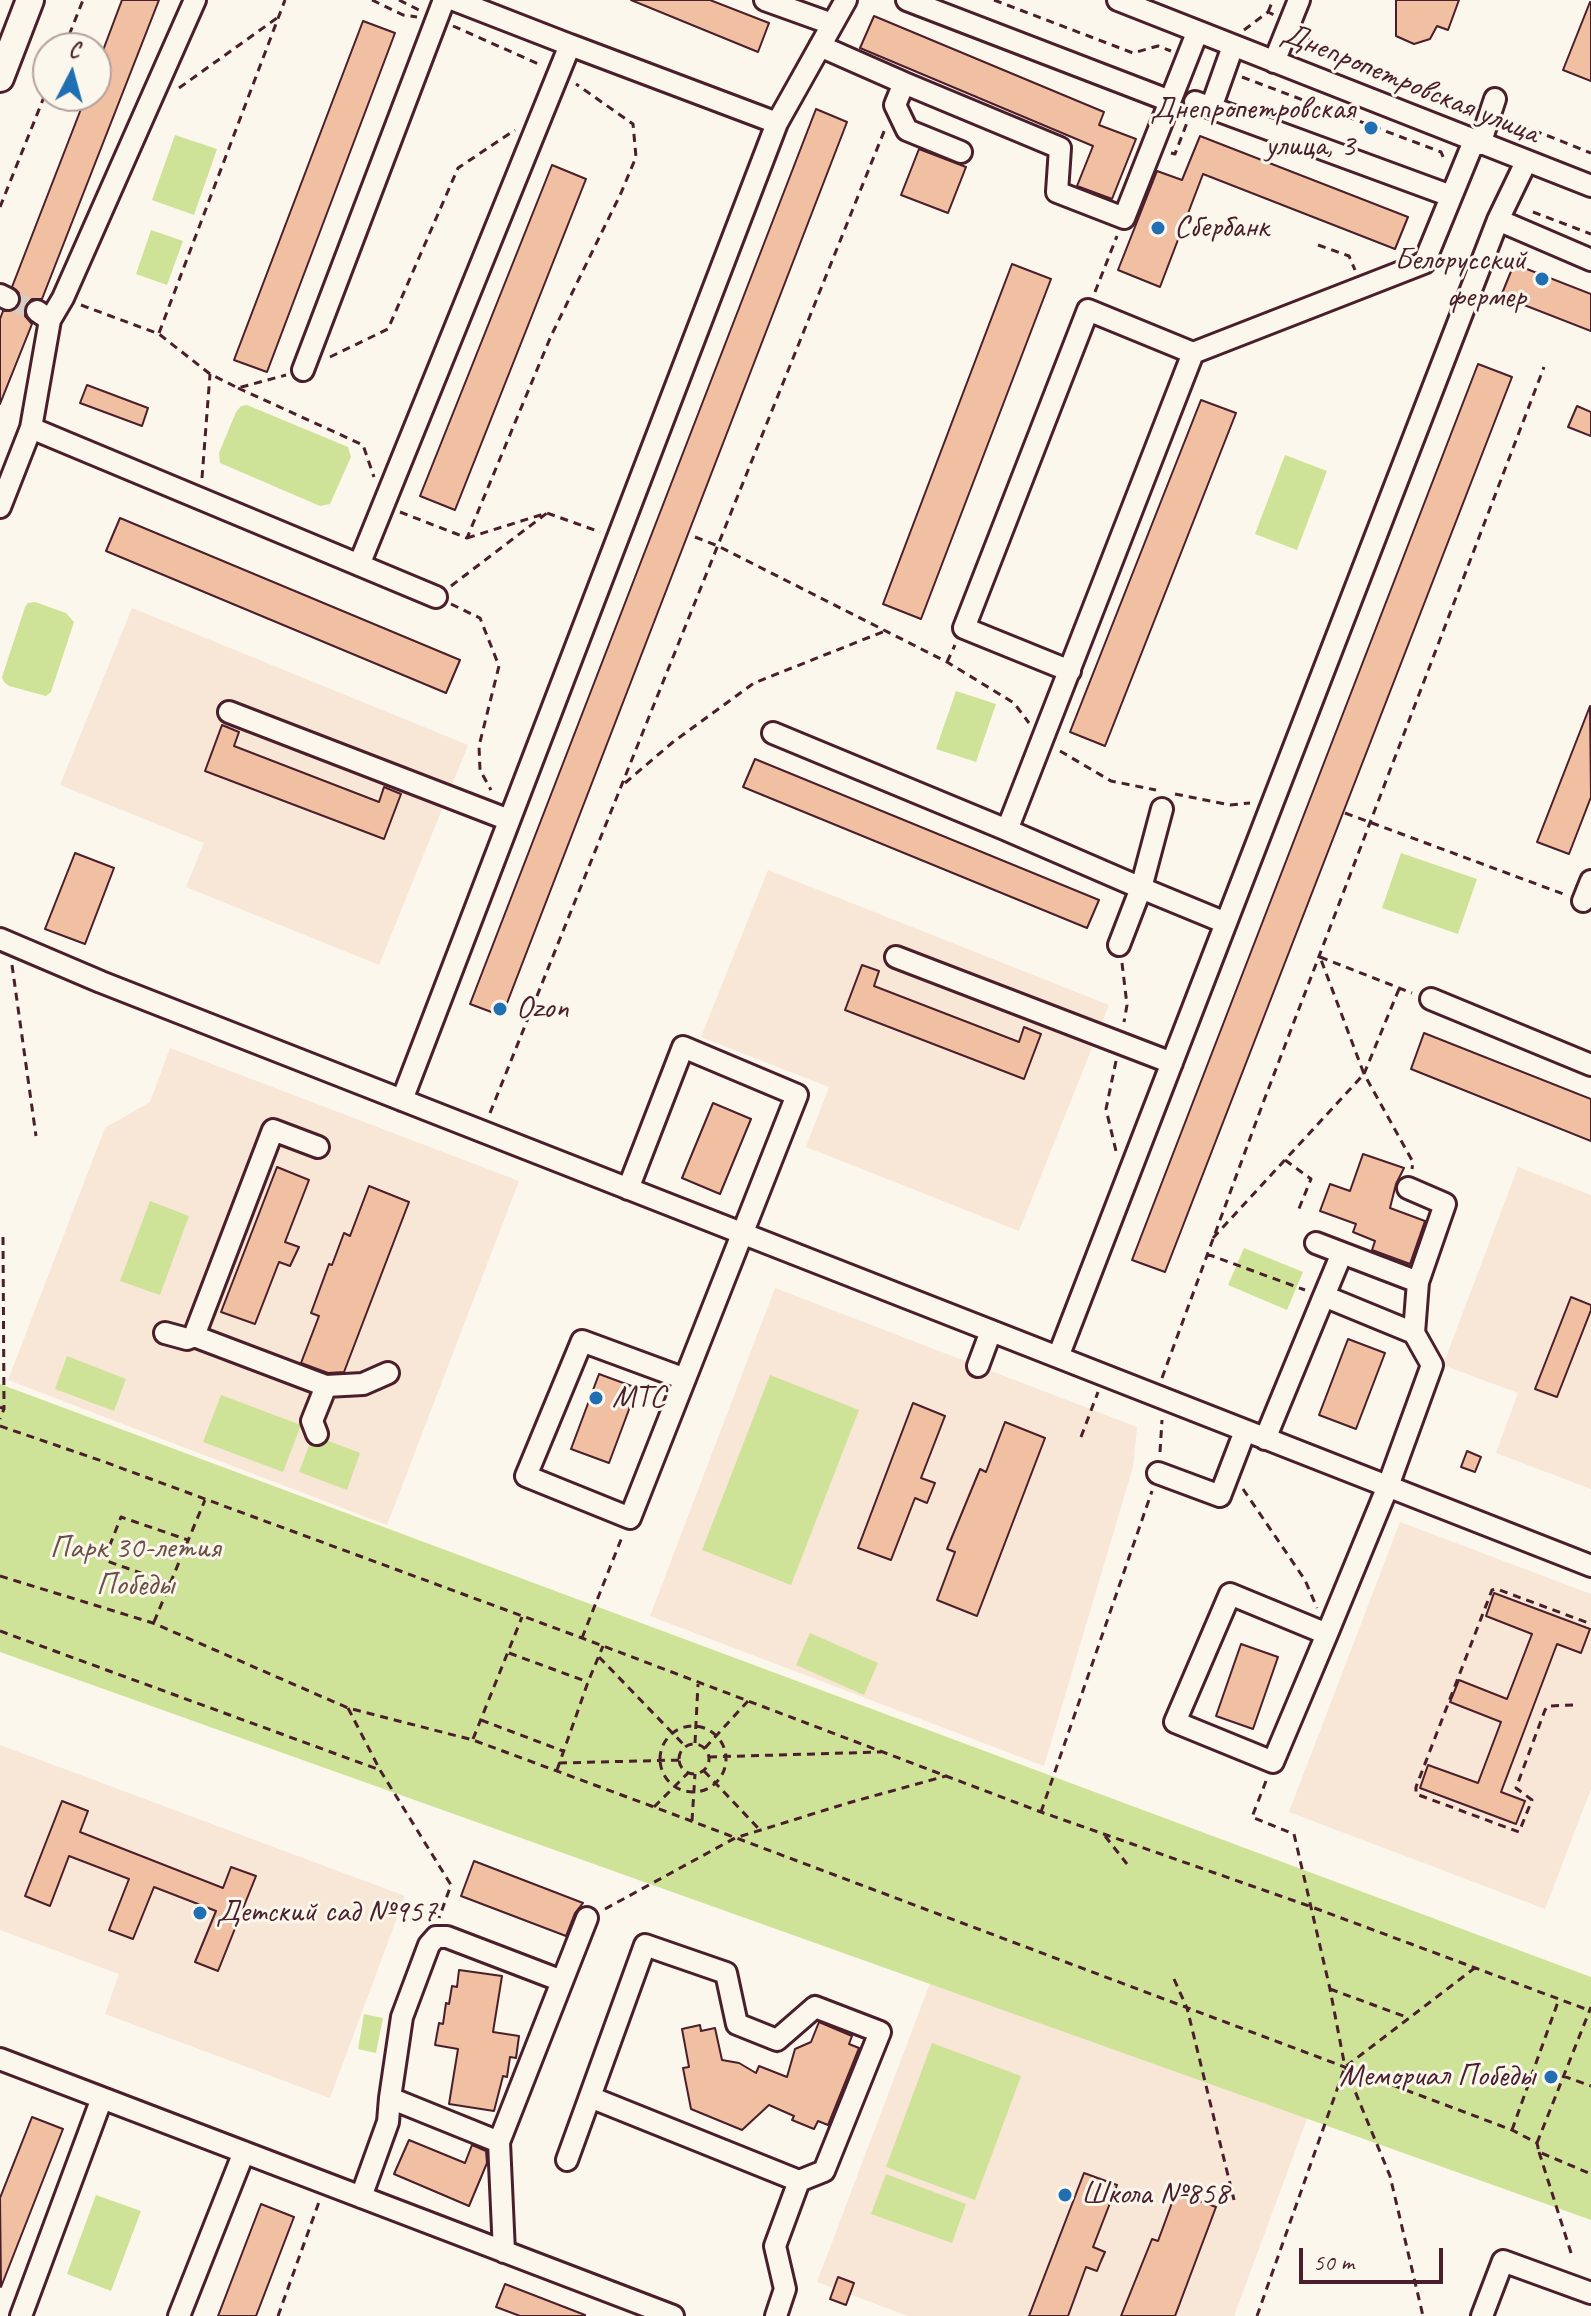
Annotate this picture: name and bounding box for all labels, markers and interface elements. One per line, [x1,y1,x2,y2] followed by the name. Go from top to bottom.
[1276,15,1544,153] street label: Днепропетровская улица
[32,32,112,112] north arrow
[67,36,81,65] text: С
[1150,91,1355,166] place label: Днепропетровская улица, 3
[1362,119,1380,137] marker: Днепропетровская улица, 3
[1174,209,1269,247] place label: Сбербанк
[1149,219,1167,237] marker: Сбербанк
[1394,242,1526,317] place label: Белорусский фермер
[1533,270,1551,288] marker: Белорусский фермер
[516,990,569,1028] place label: Ozon
[491,1000,509,1018] marker: Ozon
[612,1379,665,1417] place label: МТС
[587,1389,605,1407] marker: МТС
[50,1530,220,1605] park label: Парк 30-летия Победы
[216,1894,437,1932] place label: Детский сад №957
[191,1904,209,1922] marker: Детский сад №957
[1339,2058,1535,2096] place label: Мемориал Победы
[1542,2068,1560,2086] marker: Мемориал Победы
[1081,2176,1229,2214] place label: Школа №858
[1056,2186,1074,2204] marker: Школа №858
[1303,2232,1447,2282] scale bar
[1313,2247,1354,2277] text: 50 m

